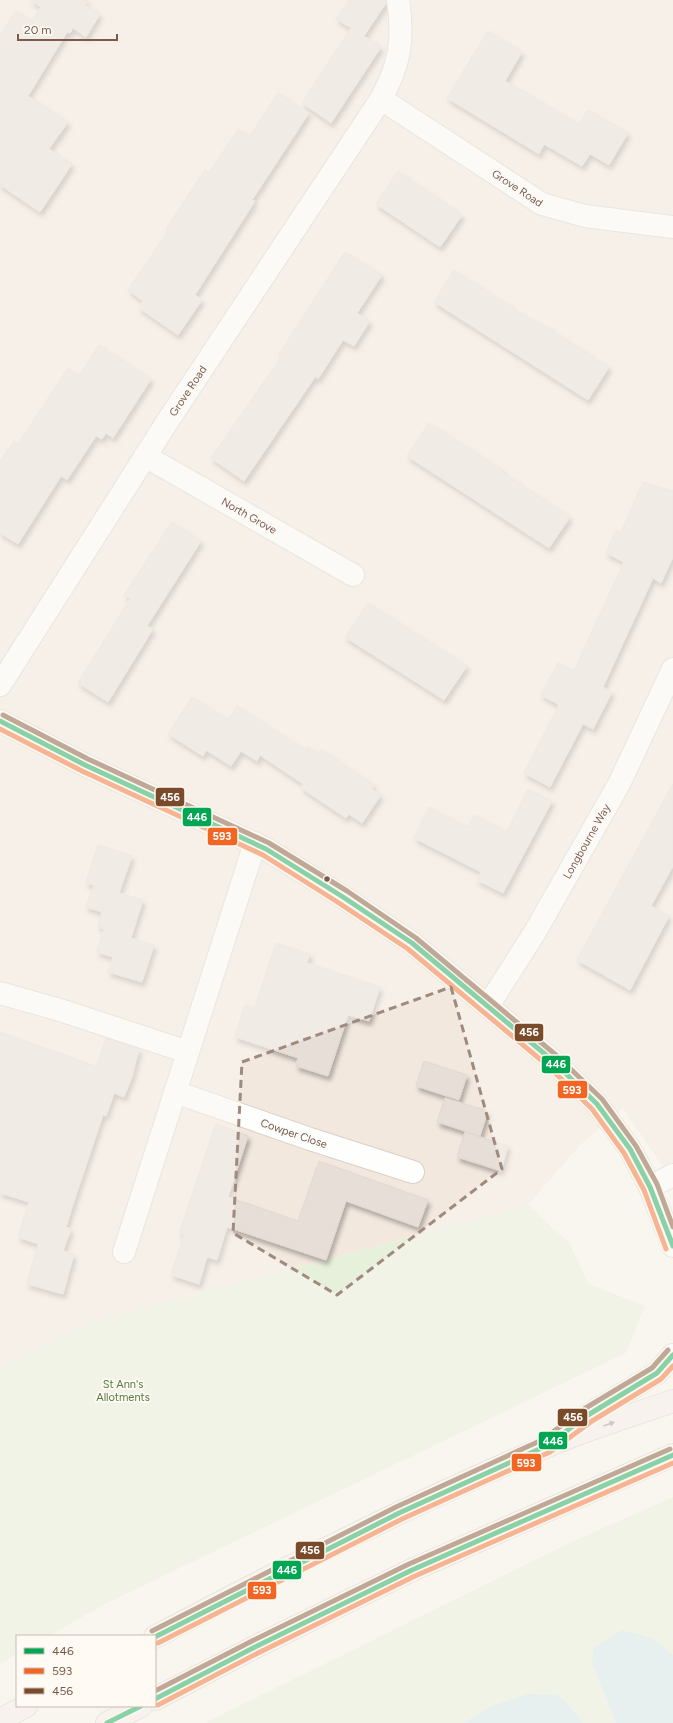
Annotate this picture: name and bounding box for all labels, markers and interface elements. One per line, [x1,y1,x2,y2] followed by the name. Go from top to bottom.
[18,16,117,42] scale bar
[24,23,52,37] text: 20 m
[489,167,545,210] street label: Grove Road
[167,363,210,419] street label: Grove Road
[219,495,279,537] street label: North Grove
[155,787,185,807] line badge: 456
[160,791,180,804] text: 456
[561,802,613,881] street label: Longbourne Way
[182,807,212,827] line badge: 446
[187,811,208,824] text: 446
[207,827,238,846] line badge: 593
[213,830,231,843] text: 593
[322,874,332,884] unlabelled marker
[514,1023,544,1042] line badge: 456
[519,1026,539,1039] text: 456
[541,1055,571,1074] line badge: 446
[546,1058,567,1071] text: 446
[557,1080,588,1099] line badge: 593
[563,1084,581,1097] text: 593
[259,1116,329,1151] street label: Cowper Close
[96,1378,150,1404] park label: St Ann's Allotments
[557,1408,588,1427] line badge: 456
[563,1411,583,1424] text: 456
[604,1421,616,1427] one-way arrow
[538,1431,568,1450] line badge: 446
[543,1435,564,1448] text: 446
[511,1453,542,1472] line badge: 593
[517,1457,535,1470] text: 593
[295,1541,325,1560] line badge: 456
[300,1544,320,1557] text: 456
[272,1560,302,1580] line badge: 446
[277,1564,298,1577] text: 446
[247,1581,277,1600] line badge: 593
[253,1584,271,1597] text: 593
[16,1635,156,1707] legend
[52,1644,74,1658] text: 446
[52,1664,72,1678] text: 593
[52,1684,73,1698] text: 456

